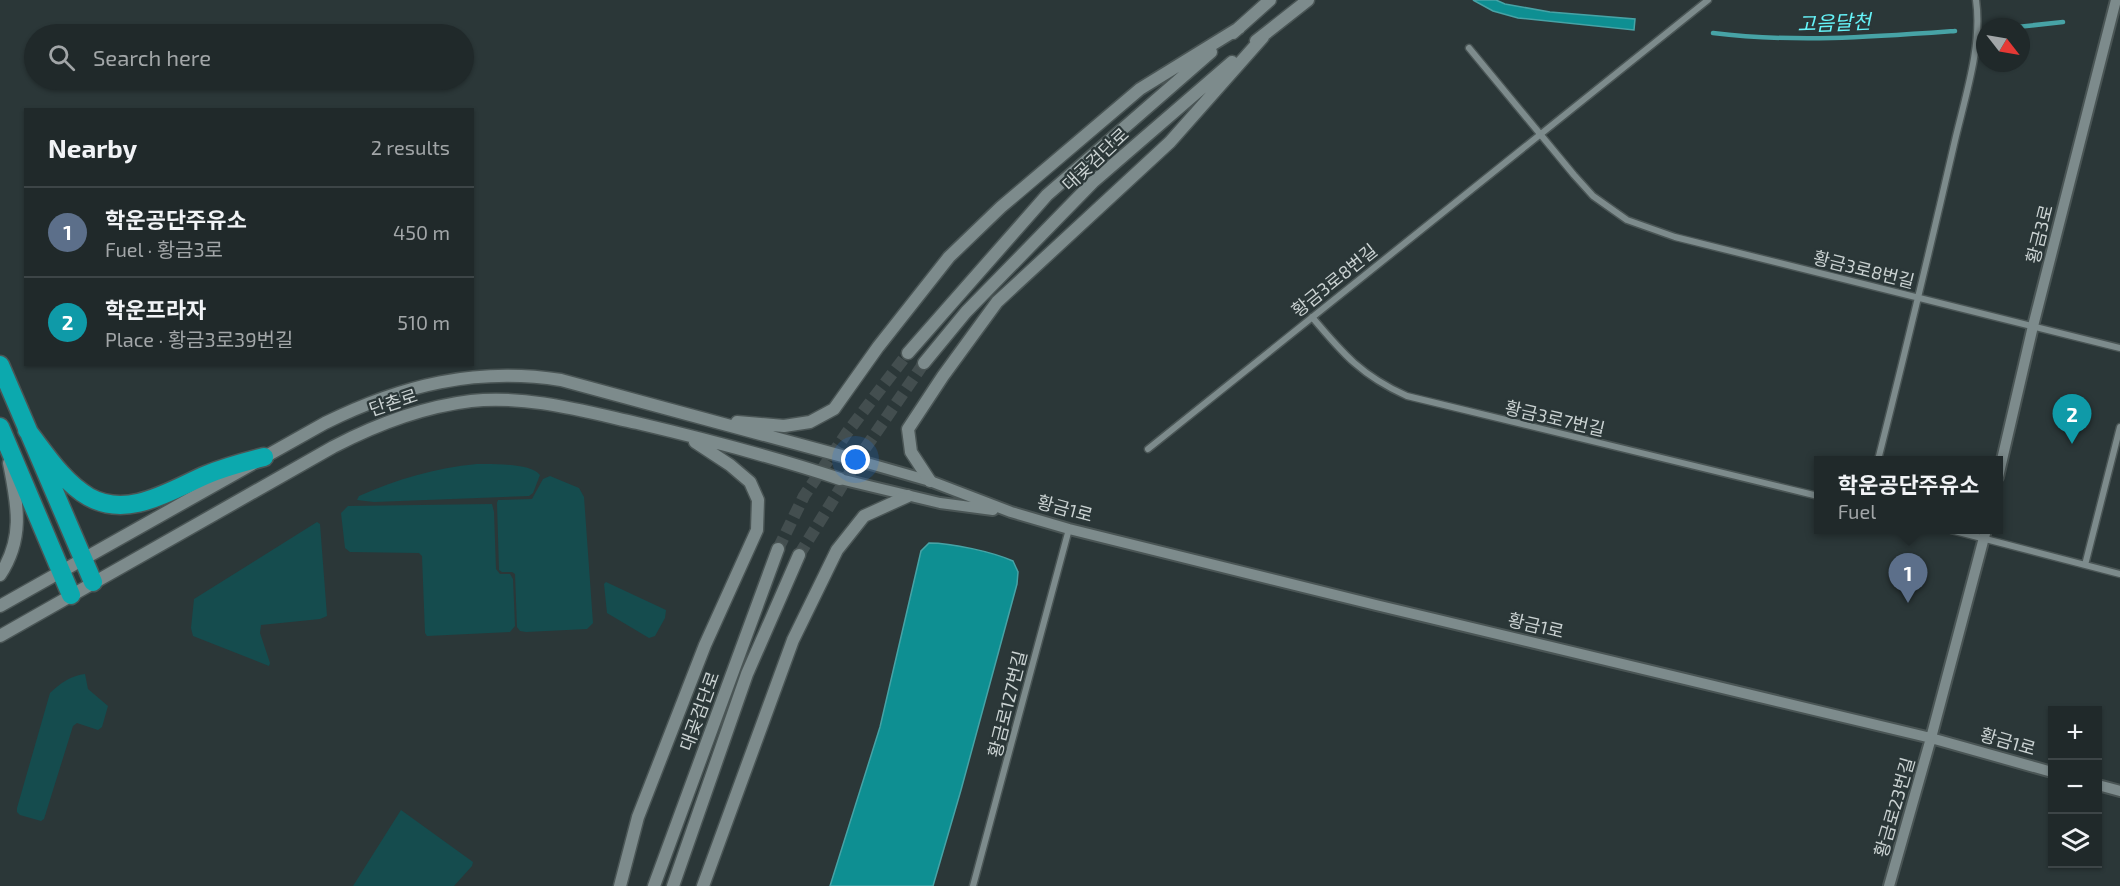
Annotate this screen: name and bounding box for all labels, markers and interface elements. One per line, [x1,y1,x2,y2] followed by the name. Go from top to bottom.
[1797,9,1874,35] water label: 고음달천
[1976,18,2030,72] north arrow
[24,24,474,90] search box
[45,41,78,74] icon: search
[93,44,211,70] text: Search here
[1057,123,1133,195] street label: 대곶검단로
[48,132,137,163] text: Nearby
[371,135,450,159] text: 2 results
[2021,202,2057,266] street label: 황금3로
[105,206,247,232] text: 학운공단주유소
[63,220,72,244] text: 1
[393,220,450,244] text: 450 m
[105,237,223,261] text: Fuel · 황금3로
[1287,239,1381,321] street label: 황금3로8번길
[1811,246,1917,292] street label: 황금3로8번길
[105,296,206,322] text: 학운프라자
[62,310,73,334] text: 2
[397,310,450,334] text: 510 m
[105,327,293,351] text: Place · 황금3로39번길
[366,384,420,420] street label: 단촌로
[2052,394,2092,444] pin: 2
[1503,396,1607,440] street label: 황금3로7번길
[841,445,870,474] your location
[1814,456,2003,534] popup
[1838,471,1979,497] text: 학운공단주유소
[1035,490,1095,526] street label: 황금1로
[1838,499,1876,523] text: Fuel
[1888,554,1928,603] pin: 1
[1506,608,1566,642] street label: 황금1로
[983,648,1031,760] street label: 황금로127번길
[675,668,723,754] street label: 대곶검단로
[2048,706,2102,868] map controls
[2048,706,2102,760] button: +
[1978,723,2038,759] street label: 황금1로
[1869,754,1919,860] street label: 황금로23번길
[2048,760,2102,814] button: −
[2048,814,2102,868] button: layers

